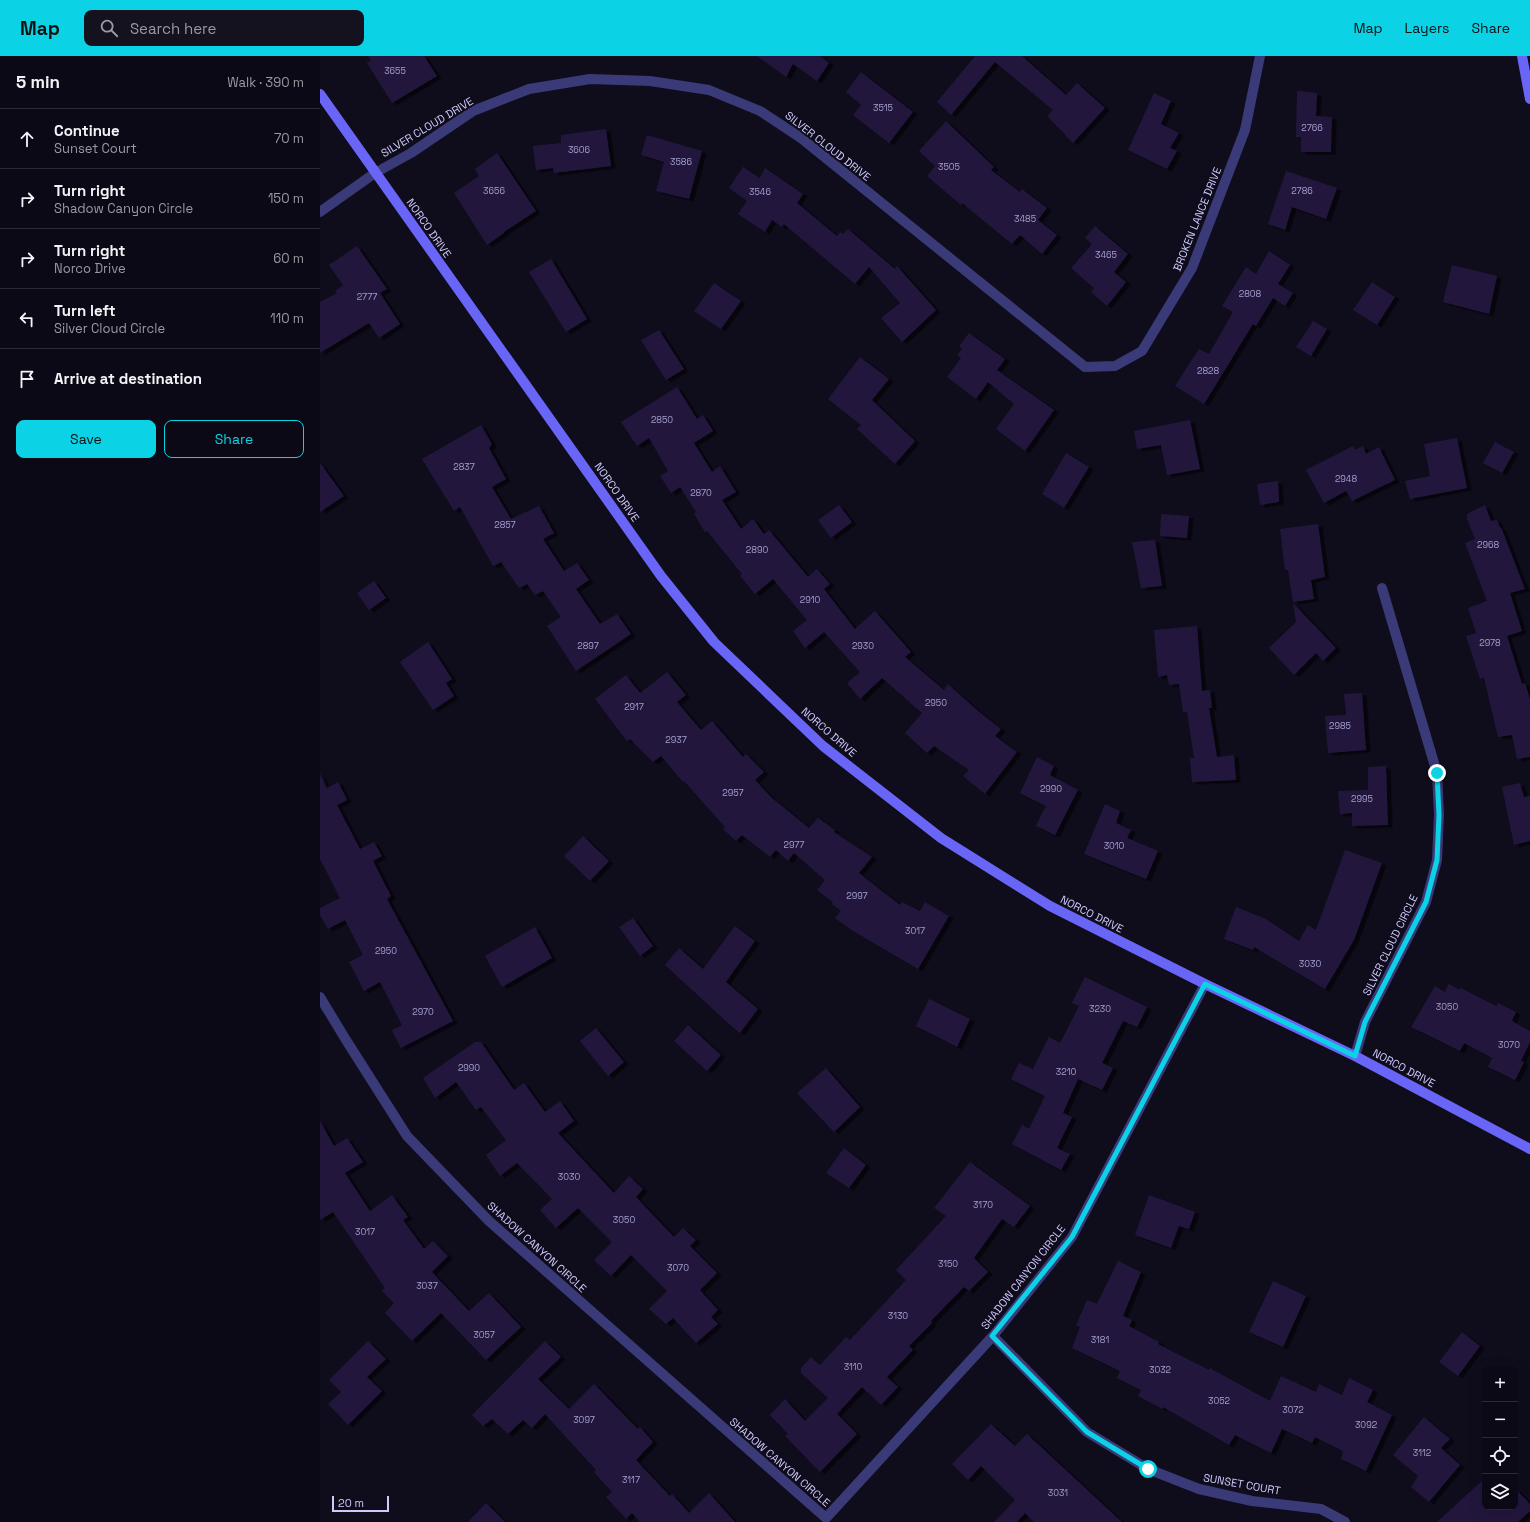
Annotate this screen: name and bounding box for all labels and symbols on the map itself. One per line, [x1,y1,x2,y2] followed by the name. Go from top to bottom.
[384,65,406,77] house number: 3655
[378,94,476,160] street label: SILVER CLOUD DRIVE
[873,102,893,114] house number: 3515
[782,108,874,184] street label: SILVER CLOUD DRIVE
[1301,122,1323,134] house number: 2766
[568,144,591,156] house number: 3606
[670,156,692,168] house number: 3586
[938,161,960,173] house number: 3505
[1170,165,1224,273] street label: BROKEN LANCE DRIVE
[483,185,505,197] house number: 3656
[1291,185,1313,197] house number: 2786
[749,186,771,198] house number: 3546
[404,196,454,260] street label: NORCO DRIVE
[1014,213,1036,225] house number: 3485
[1095,249,1117,261] house number: 3465
[1239,288,1262,300] house number: 2808
[357,291,377,303] house number: 2777
[1197,365,1219,377] house number: 2828
[651,414,673,426] house number: 2850
[592,460,642,524] street label: NORCO DRIVE
[453,461,475,473] house number: 2837
[1335,473,1357,485] house number: 2948
[690,487,712,499] house number: 2870
[494,519,516,531] house number: 2857
[1477,539,1499,551] house number: 2968
[746,544,768,556] house number: 2890
[800,594,820,606] house number: 2910
[1479,637,1501,649] house number: 2978
[577,640,599,652] house number: 2897
[852,640,874,652] house number: 2930
[925,697,947,709] house number: 2950
[624,701,644,713] house number: 2917
[798,704,860,760] street label: NORCO DRIVE
[1329,720,1351,732] house number: 2985
[665,734,687,746] house number: 2937
[1428,764,1446,782] route end
[1040,783,1062,795] house number: 2990
[722,787,744,799] house number: 2957
[1351,793,1373,805] house number: 2995
[784,839,804,851] house number: 2977
[1104,840,1125,852] house number: 3010
[846,890,868,902] house number: 2997
[1058,892,1126,936] street label: NORCO DRIVE
[1359,892,1421,998] street label: SILVER CLOUD CIRCLE
[905,925,925,937] house number: 3017
[375,945,397,957] house number: 2950
[1299,958,1321,970] house number: 3030
[1436,1001,1458,1013] house number: 3050
[1089,1003,1111,1015] house number: 3230
[412,1006,434,1018] house number: 2970
[1498,1039,1520,1051] house number: 3070
[1370,1046,1438,1090] street label: NORCO DRIVE
[458,1062,480,1074] house number: 2990
[1056,1066,1076,1078] house number: 3210
[558,1171,580,1183] house number: 3030
[484,1199,590,1295] street label: SHADOW CANYON CIRCLE
[973,1199,993,1211] house number: 3170
[613,1214,635,1226] house number: 3050
[978,1222,1068,1332] street label: SHADOW CANYON CIRCLE
[355,1226,375,1238] house number: 3017
[938,1258,958,1270] house number: 3150
[667,1262,689,1274] house number: 3070
[416,1280,438,1292] house number: 3037
[888,1310,908,1322] house number: 3130
[473,1329,495,1341] house number: 3057
[1091,1334,1109,1346] house number: 3181
[844,1361,863,1373] house number: 3110
[1149,1364,1171,1376] house number: 3032
[1208,1395,1230,1407] house number: 3052
[1282,1404,1304,1416] house number: 3072
[573,1414,595,1426] house number: 3097
[727,1414,833,1510] street label: SHADOW CANYON CIRCLE
[1355,1419,1377,1431] house number: 3092
[1413,1447,1431,1459] house number: 3112
[1139,1460,1157,1478] route start
[1202,1470,1282,1498] street label: SUNSET COURT
[622,1474,640,1486] house number: 3117
[1048,1487,1068,1499] house number: 3031
[332,1494,389,1513] scale bar

